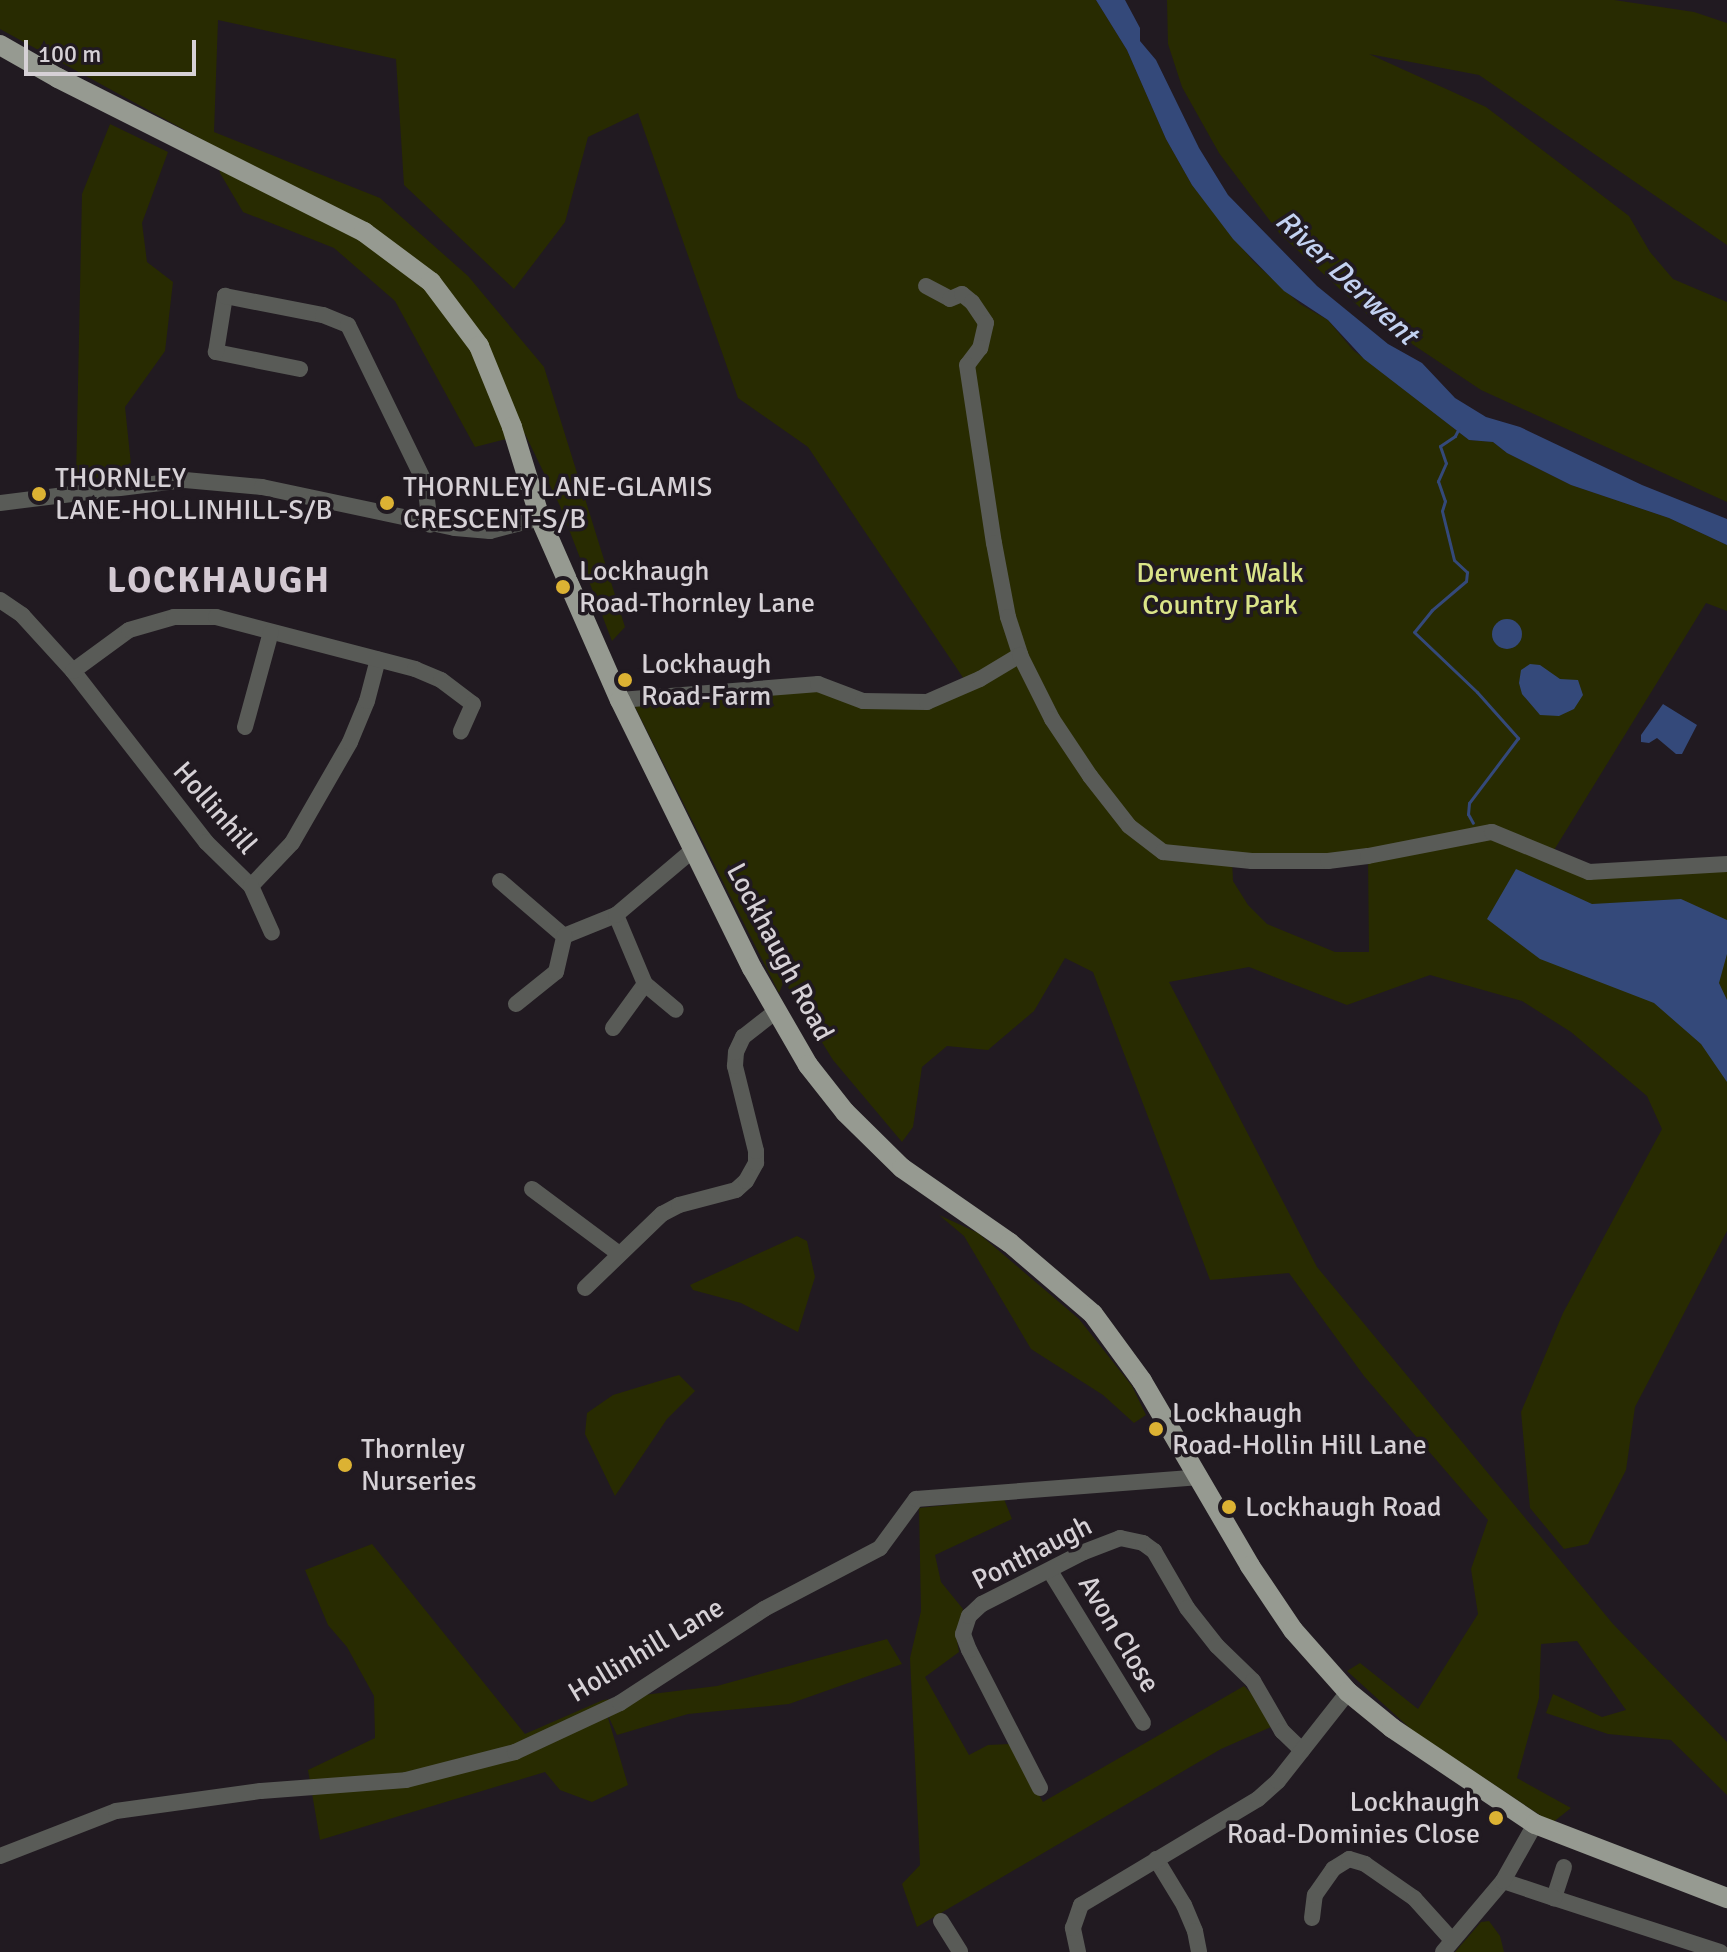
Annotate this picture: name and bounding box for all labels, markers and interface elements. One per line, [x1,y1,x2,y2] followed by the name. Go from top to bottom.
[28,24,200,74] scale bar
[38,39,101,69] text: 100 m
[1268,203,1424,353] water label: River Derwent
[55,461,333,527] place label: THORNLEY LANE-HOLLINHILL-S/B
[403,470,712,536] place label: THORNLEY LANE-GLAMIS CRESCENT-S/B
[30,485,48,503] marker: THORNLEY LANE-HOLLINHILL-S/B
[378,494,396,512] marker: THORNLEY LANE-GLAMIS CRESCENT-S/B
[579,554,815,620] place label: Lockhaugh Road-Thornley Lane
[1136,556,1304,622] park label: Derwent Walk Country Park
[107,559,331,603] district label: LOCKHAUGH
[554,578,572,596] marker: Lockhaugh Road-Thornley Lane
[641,647,771,713] place label: Lockhaugh Road-Farm
[616,671,634,689] marker: Lockhaugh Road-Farm
[166,755,264,861] street label: Hollinhill
[719,857,841,1047] street label: Lockhaugh Road
[1172,1396,1427,1462] place label: Lockhaugh Road-Hollin Hill Lane
[1147,1420,1165,1438] marker: Lockhaugh Road-Hollin Hill Lane
[361,1432,477,1498] place label: Thornley Nurseries
[336,1456,354,1474] marker: Thornley Nurseries
[1245,1490,1442,1524] place label: Lockhaugh Road
[1220,1498,1238,1516] marker: Lockhaugh Road
[967,1509,1097,1597] street label: Ponthaugh
[1071,1569,1167,1699] street label: Avon Close
[562,1590,730,1710] street label: Hollinhill Lane
[1227,1785,1480,1851] place label: Lockhaugh Road-Dominies Close
[1487,1809,1505,1827] marker: Lockhaugh Road-Dominies Close

